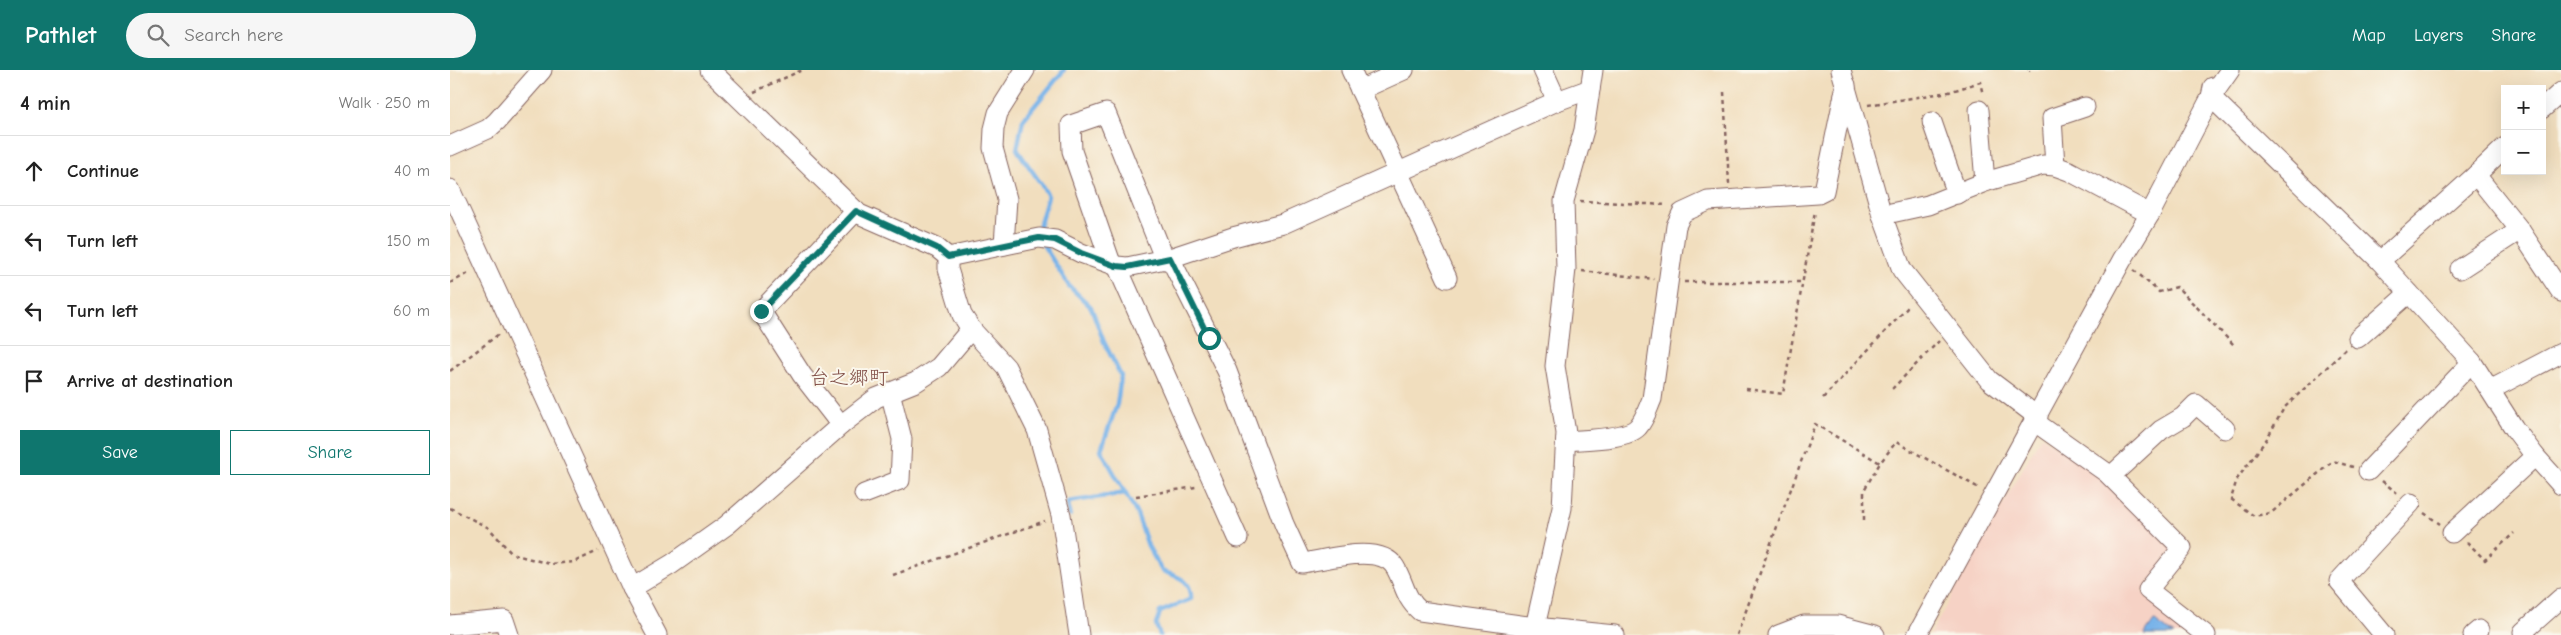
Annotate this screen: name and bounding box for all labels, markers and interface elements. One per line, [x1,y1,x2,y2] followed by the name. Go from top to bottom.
[126,13,476,58] search box
[25,21,96,49] text: Pathlet
[144,21,172,49] icon: search
[184,24,283,46] text: Search here
[2352,25,2386,46] text: Map
[2414,25,2463,46] text: Layers
[2491,25,2536,46] text: Share
[2501,85,2546,175] map controls
[2501,85,2546,130] button: +
[20,91,71,115] text: 4 min
[339,94,430,112] text: Walk · 250 m
[2501,130,2546,175] button: −
[20,157,48,185] icon: ahead
[67,160,139,182] text: Continue
[394,162,430,180] text: 40 m
[20,227,48,255] icon: left
[67,230,138,252] text: Turn left
[387,232,430,250] text: 150 m
[20,297,48,325] icon: left
[67,300,138,322] text: Turn left
[750,300,773,323] route end
[393,302,430,320] text: 60 m
[1198,327,1221,350] route start
[809,366,889,389] district label: 台之郷町
[20,367,48,395] icon: arrive
[67,370,233,392] text: Arrive at destination
[20,430,220,475] button: Save
[230,430,430,475] button: Share

